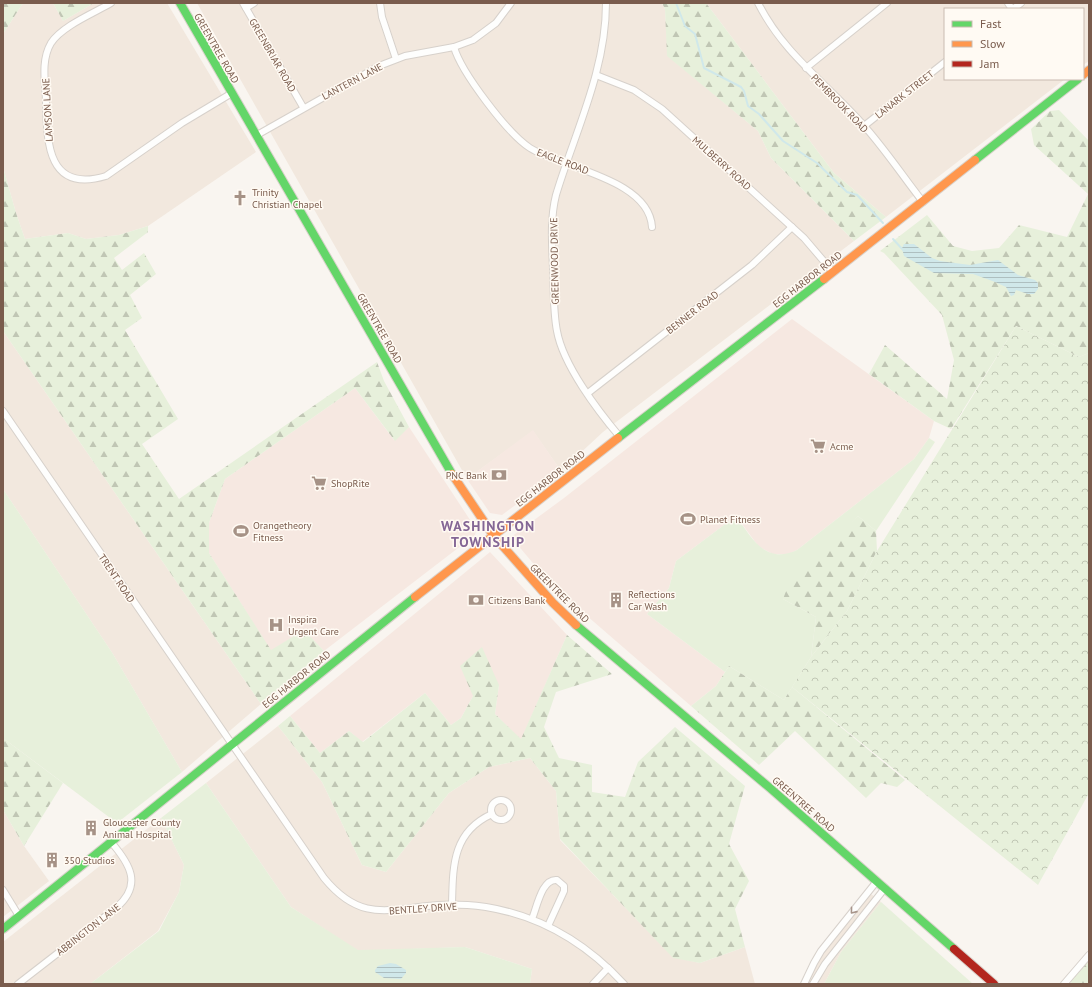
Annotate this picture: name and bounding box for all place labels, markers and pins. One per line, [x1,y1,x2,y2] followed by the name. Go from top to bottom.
[252,186,322,211] place label: Trinity Christian Chapel
[231,189,249,207] church icon: Trinity Christian Chapel
[809,437,827,455] supermarket icon: Acme
[830,440,853,453] place label: Acme
[490,466,508,484] bank icon: PNC Bank
[446,469,487,482] place label: PNC Bank
[310,474,328,492] supermarket icon: ShopRite
[331,477,370,490] place label: ShopRite
[679,510,697,528] sports icon: Planet Fitness
[700,513,760,526] place label: Planet Fitness
[253,519,312,544] place label: Orangetheory Fitness
[232,522,250,540] sports icon: Orangetheory Fitness
[628,588,675,613] place label: Reflections Car Wash
[467,591,485,609] bank icon: Citizens Bank
[607,591,625,609] building icon: Reflections Car Wash
[488,594,545,607] place label: Citizens Bank
[288,613,339,638] place label: Inspira Urgent Care
[267,616,285,634] hospital icon: Inspira Urgent Care
[103,816,181,841] place label: Gloucester County Animal Hospital
[82,819,100,837] building icon: Gloucester County Animal Hospital
[43,851,61,869] building icon: 350 Studios
[64,854,115,867] place label: 350 Studios

